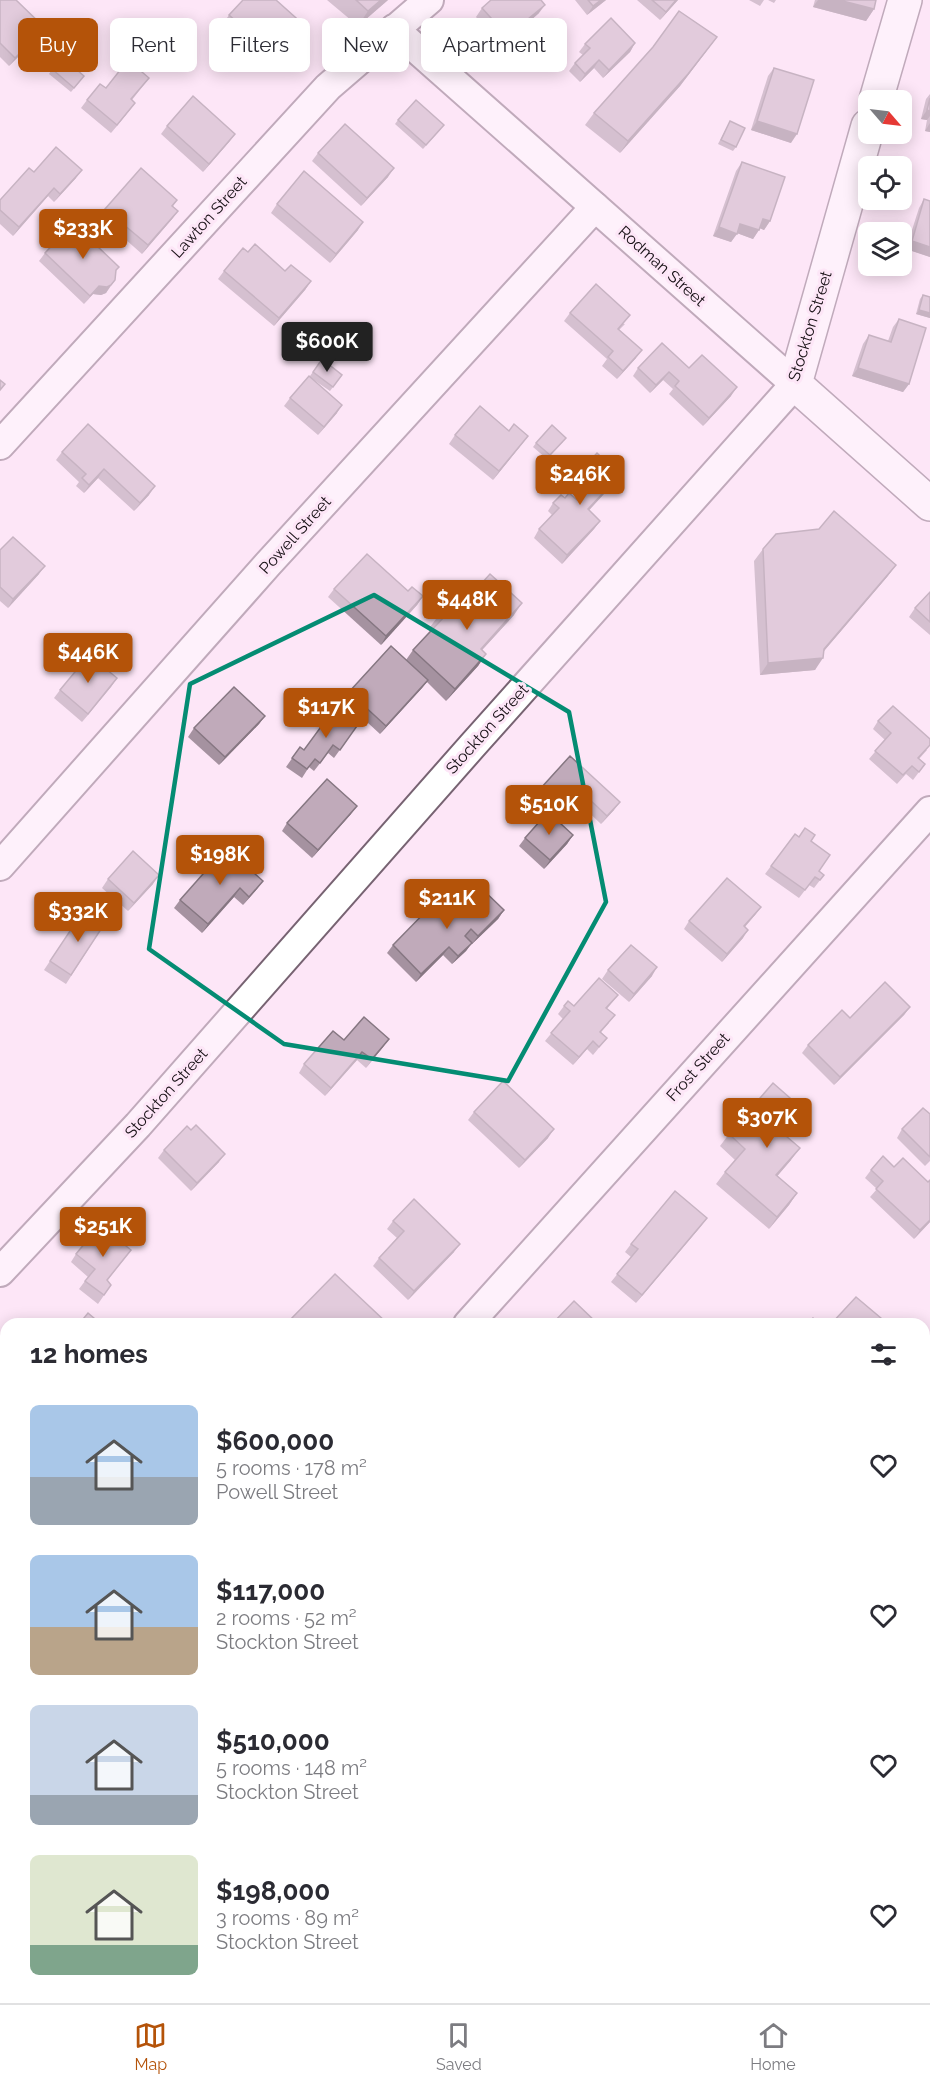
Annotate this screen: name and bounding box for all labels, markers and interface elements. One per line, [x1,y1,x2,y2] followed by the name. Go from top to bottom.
[18,18,98,72] chip: Buy
[110,18,197,72] chip: Rent
[209,18,310,72] chip: Filters
[322,18,409,72] chip: New
[421,18,567,72] chip: Apartment
[858,90,912,144] north arrow
[858,90,912,276] map controls
[858,156,912,210] button: locate
[167,172,251,262] street label: Lawton Street
[41,209,125,260] pin: $233K
[53,216,113,240] text: $233K
[614,222,710,311] street label: Rodman Street
[858,222,912,276] button: layers
[784,268,836,383] street label: Stockton Street
[285,322,369,373] pin: $600K
[296,329,358,353] text: $600K
[538,455,622,506] pin: $246K
[550,462,610,486] text: $246K
[255,492,335,578] street label: Powell Street
[425,580,509,631] pin: $448K
[437,587,497,611] text: $448K
[46,633,130,684] pin: $446K
[57,640,119,664] text: $446K
[442,680,533,778] street label: Stockton Street
[284,688,368,739] pin: $117K
[297,695,355,719] text: $117K
[507,785,591,836] pin: $510K
[519,792,579,816] text: $510K
[178,835,262,886] pin: $198K
[190,842,250,866] text: $198K
[405,879,489,930] pin: $211K
[418,886,476,910] text: $211K
[36,892,120,943] pin: $332K
[48,899,108,923] text: $332K
[662,1029,734,1105] street label: Frost Street
[121,1044,212,1142] street label: Stockton Street
[725,1098,809,1149] pin: $307K
[737,1105,797,1129] text: $307K
[61,1207,145,1258] pin: $251K
[74,1214,132,1238] text: $251K
[867,1338,900,1371] icon: filters
[30,1339,148,1369] text: 12 homes
[216,1426,334,1456] text: $600,000
[78,1429,150,1501] icon: home
[867,1449,900,1482] icon: heart
[216,1456,367,1480] text: 5 rooms · 178 m²
[216,1480,338,1504] text: Powell Street
[216,1576,325,1606] text: $117,000
[78,1579,150,1651] icon: home
[867,1599,900,1632] icon: heart
[216,1606,357,1630] text: 2 rooms · 52 m²
[216,1630,359,1654] text: Stockton Street
[216,1726,330,1756] text: $510,000
[78,1729,150,1801] icon: home
[867,1749,900,1782] icon: heart
[216,1756,367,1780] text: 5 rooms · 148 m²
[216,1780,359,1804] text: Stockton Street
[216,1876,330,1906] text: $198,000
[78,1879,150,1951] icon: home
[867,1899,900,1932] icon: heart
[216,1906,359,1930] text: 3 rooms · 89 m²
[216,1930,359,1954] text: Stockton Street
[134,2019,167,2074] tab: Map
[436,2019,482,2074] tab: Saved
[750,2019,796,2074] tab: Home

